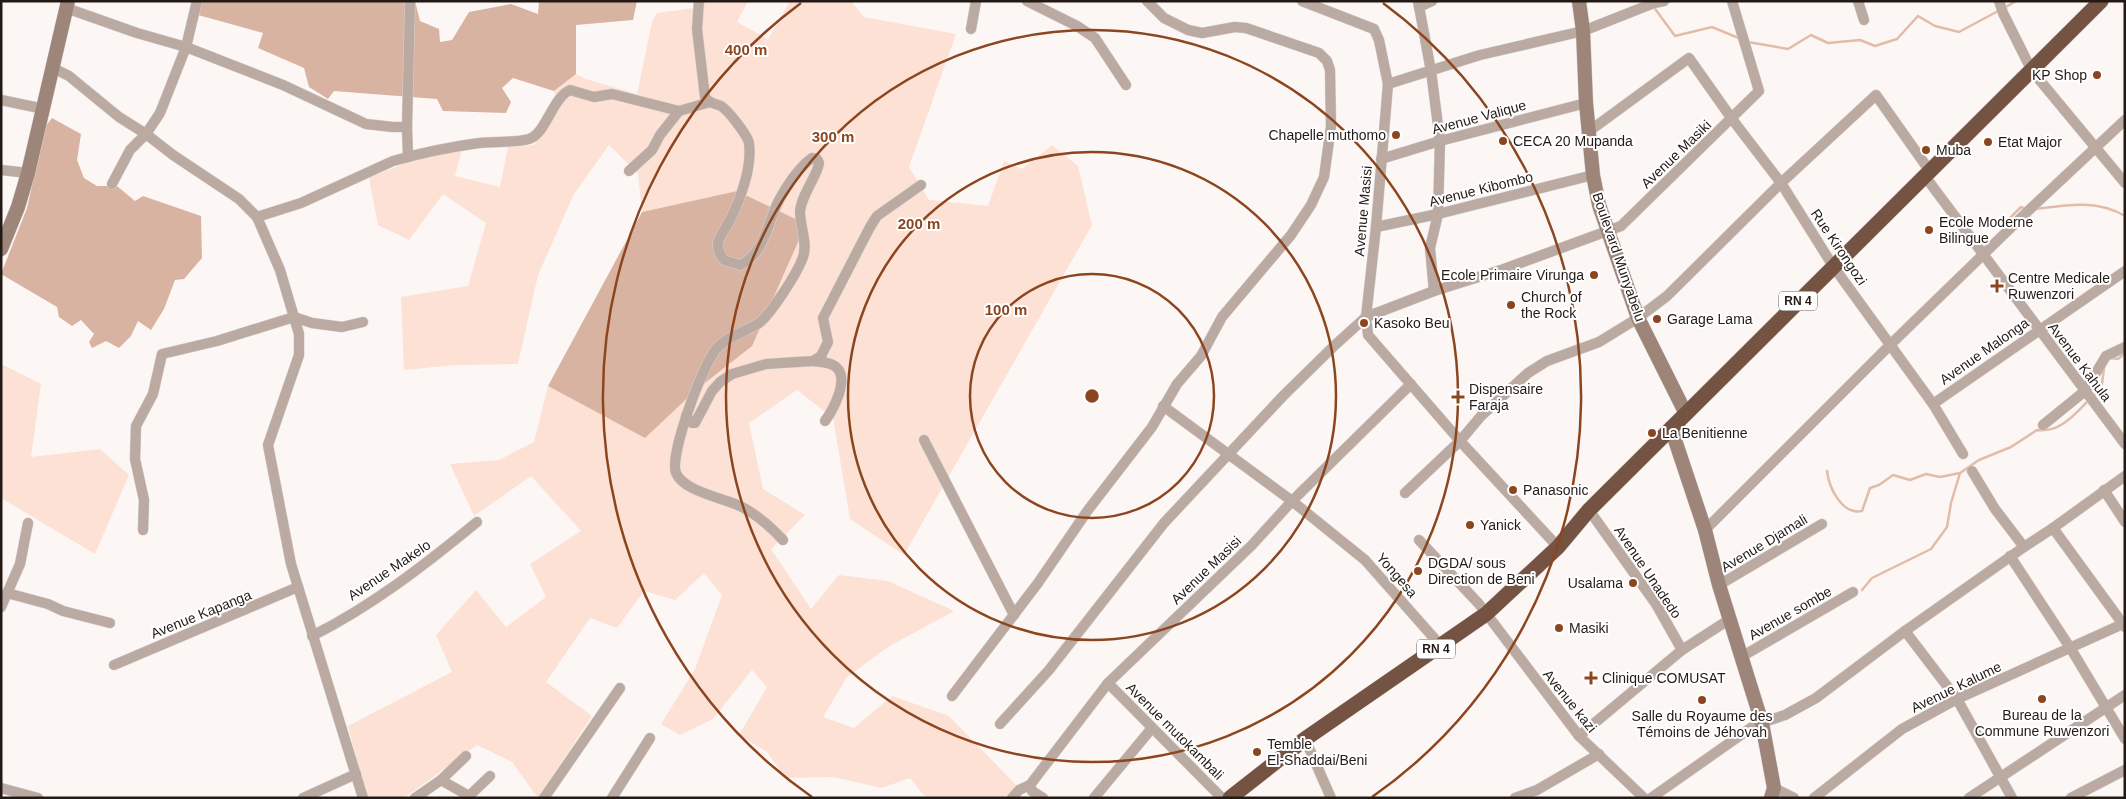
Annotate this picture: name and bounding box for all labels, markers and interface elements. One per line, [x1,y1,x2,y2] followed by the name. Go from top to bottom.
[725,41,767,58] text: 400 m
[2032,67,2087,83] place label: KP Shop
[2091,69,2103,81] marker: KP Shop
[1430,97,1528,137] street label: Avenue Valique
[1638,117,1714,191] street label: Avenue Masiki
[1268,127,1386,143] place label: Chapelle muthomo
[812,128,854,145] text: 300 m
[1390,129,1402,141] marker: Chapelle muthomo
[1513,133,1633,149] place label: CECA 20 Mupanda
[1998,134,2062,150] place label: Etat Major
[1497,135,1509,147] marker: CECA 20 Mupanda
[1982,136,1994,148] marker: Etat Major
[1936,142,1971,158] place label: Muba
[1920,144,1932,156] marker: Muba
[1351,165,1375,257] street label: Avenue Masisi
[1427,168,1535,210] street label: Avenue Kibombo
[1589,190,1649,324] street label: Boulevard Munyabelu
[1808,206,1870,288] street label: Rue Kirongozi
[1939,214,2033,246] place label: Ecole Moderne Bilingue
[898,215,940,232] text: 200 m
[1923,224,1935,236] marker: Ecole Moderne Bilingue
[1441,267,1584,283] place label: Ecole Primaire Virunga
[1588,269,1600,281] marker: Ecole Primaire Virunga
[2008,270,2110,302] place label: Centre Medicale Ruwenzori
[1990,279,2004,293] marker: Centre Medicale Ruwenzori
[1521,289,1582,321] place label: Church of the Rock
[1779,292,1817,310] road number: RN 4
[1505,299,1517,311] marker: Church of the Rock
[985,301,1027,318] text: 100 m
[1667,311,1753,327] place label: Garage Lama
[1651,313,1663,325] marker: Garage Lama
[1936,314,2032,388] street label: Avenue Malonga
[1374,315,1450,331] place label: Kasoko Beu
[1358,317,1370,329] marker: Kasoko Beu
[2045,319,2115,405] street label: Avenue Kahula
[1469,381,1543,413] place label: Dispensaire Faraja
[1083,387,1101,405] centre of rings
[1451,390,1465,404] marker: Dispensaire Faraja
[1662,425,1748,441] place label: La Benitienne
[1646,427,1658,439] marker: La Benitienne
[1523,482,1588,498] place label: Panasonic
[1507,484,1519,496] marker: Panasonic
[1718,511,1810,575] street label: Avenue Djamali
[1480,517,1522,533] place label: Yanick
[1464,519,1476,531] marker: Yanick
[1611,523,1685,621] street label: Avenue Unadedo
[1168,533,1244,607] street label: Avenue Masisi
[345,536,434,604] street label: Avenue Makelo
[1373,549,1421,601] street label: Yongesa
[1428,555,1535,587] place label: DGDA/ sous Direction de Beni
[1412,565,1424,577] marker: DGDA/ sous Direction de Beni
[1568,575,1623,591] place label: Usalama
[1627,577,1639,589] marker: Usalama
[1746,583,1835,643] street label: Avenue sombe
[148,586,254,641] street label: Avenue Kapanga
[1569,620,1609,636] place label: Masiki
[1553,622,1565,634] marker: Masiki
[1417,640,1455,659] road number: RN 4
[1908,658,2004,716] street label: Avenue Kalume
[1540,666,1600,736] street label: Avenue kazi
[1602,670,1726,686] place label: Clinique COMUSAT
[1584,671,1598,685] marker: Clinique COMUSAT
[1123,679,1227,783] street label: Avenue mutokambali
[2036,693,2048,705] marker: Bureau de la Commune Ruwenzori
[1696,694,1708,706] marker: Salle du Royaume des Témoins de Jéhovah
[1975,707,2109,739] place label: Bureau de la Commune Ruwenzori
[1632,708,1772,740] place label: Salle du Royaume des Témoins de Jéhovah
[1267,736,1367,768] place label: Temble El-Shaddai/Beni
[1251,746,1263,758] marker: Temble El-Shaddai/Beni

